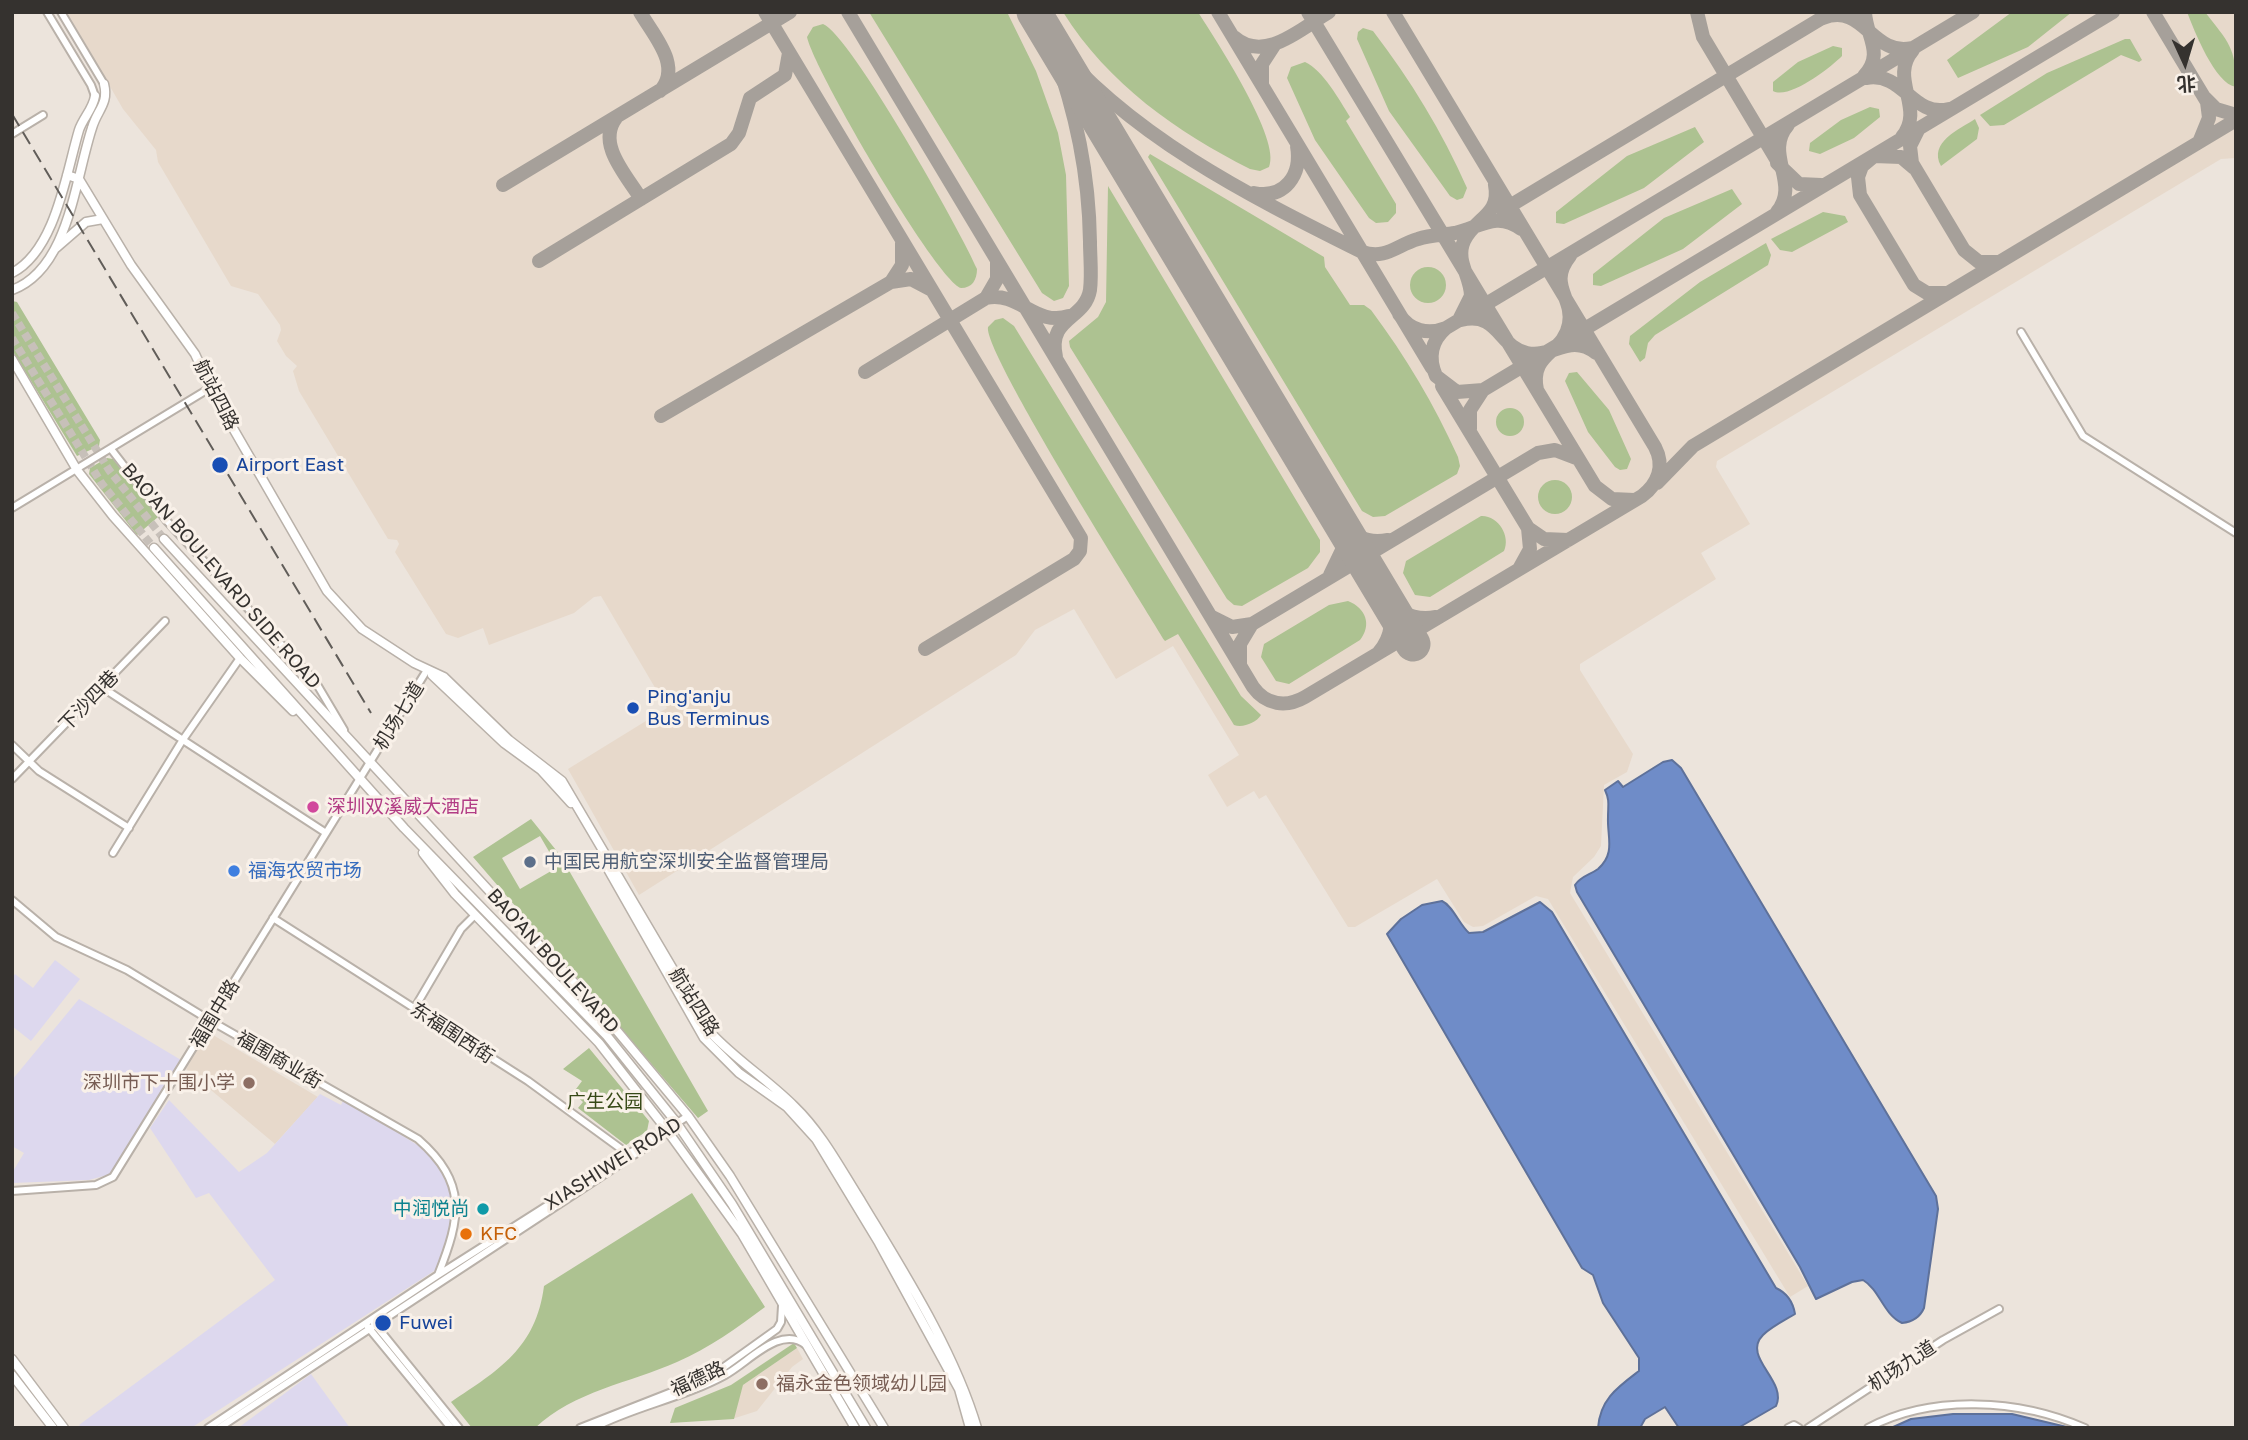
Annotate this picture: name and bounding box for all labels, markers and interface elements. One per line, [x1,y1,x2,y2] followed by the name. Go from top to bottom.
[2150,28,2220,98] north arrow
[2176,72,2197,97] text: 北
[189,356,243,434] street label: 航站四路
[236,454,344,476] place label: Airport East
[210,455,230,475] marker: Airport East
[117,458,325,694] street label: BAO'AN BOULEVARD SIDE ROAD
[54,666,124,736] street label: 下沙四巷
[369,678,429,754] street label: 机场七道
[647,686,770,730] place label: Ping'anju Bus Terminus
[625,700,641,716] marker: Ping'anju Bus Terminus
[327,796,479,818] place label: 深圳双溪威大酒店
[305,799,321,815] marker: 深圳双溪威大酒店
[544,851,829,873] place label: 中国民用航空深圳安全监督管理局
[522,854,538,870] marker: 中国民用航空深圳安全监督管理局
[248,860,362,882] place label: 福海农贸市场
[226,863,242,879] marker: 福海农贸市场
[482,884,624,1038] street label: BAO'AN BOULEVARD
[664,964,724,1040] street label: 航站四路
[186,976,244,1052] street label: 福围中路
[406,998,498,1068] street label: 东福围西街
[232,1026,326,1094] street label: 福围商业街
[83,1072,235,1094] place label: 深圳市下十围小学
[241,1075,257,1091] marker: 深圳市下十围小学
[567,1091,643,1113] park label: 广生公园
[540,1113,686,1215] street label: XIASHIWEI ROAD
[393,1198,469,1220] place label: 中润悦尚
[475,1201,491,1217] marker: 中润悦尚
[480,1223,517,1245] place label: KFC
[458,1226,474,1242] marker: KFC
[399,1312,453,1334] place label: Fuwei
[373,1313,393,1333] marker: Fuwei
[1864,1336,1940,1396] street label: 机场九道
[667,1357,729,1401] street label: 福德路
[776,1373,947,1395] place label: 福永金色领域幼儿园
[754,1376,770,1392] marker: 福永金色领域幼儿园

